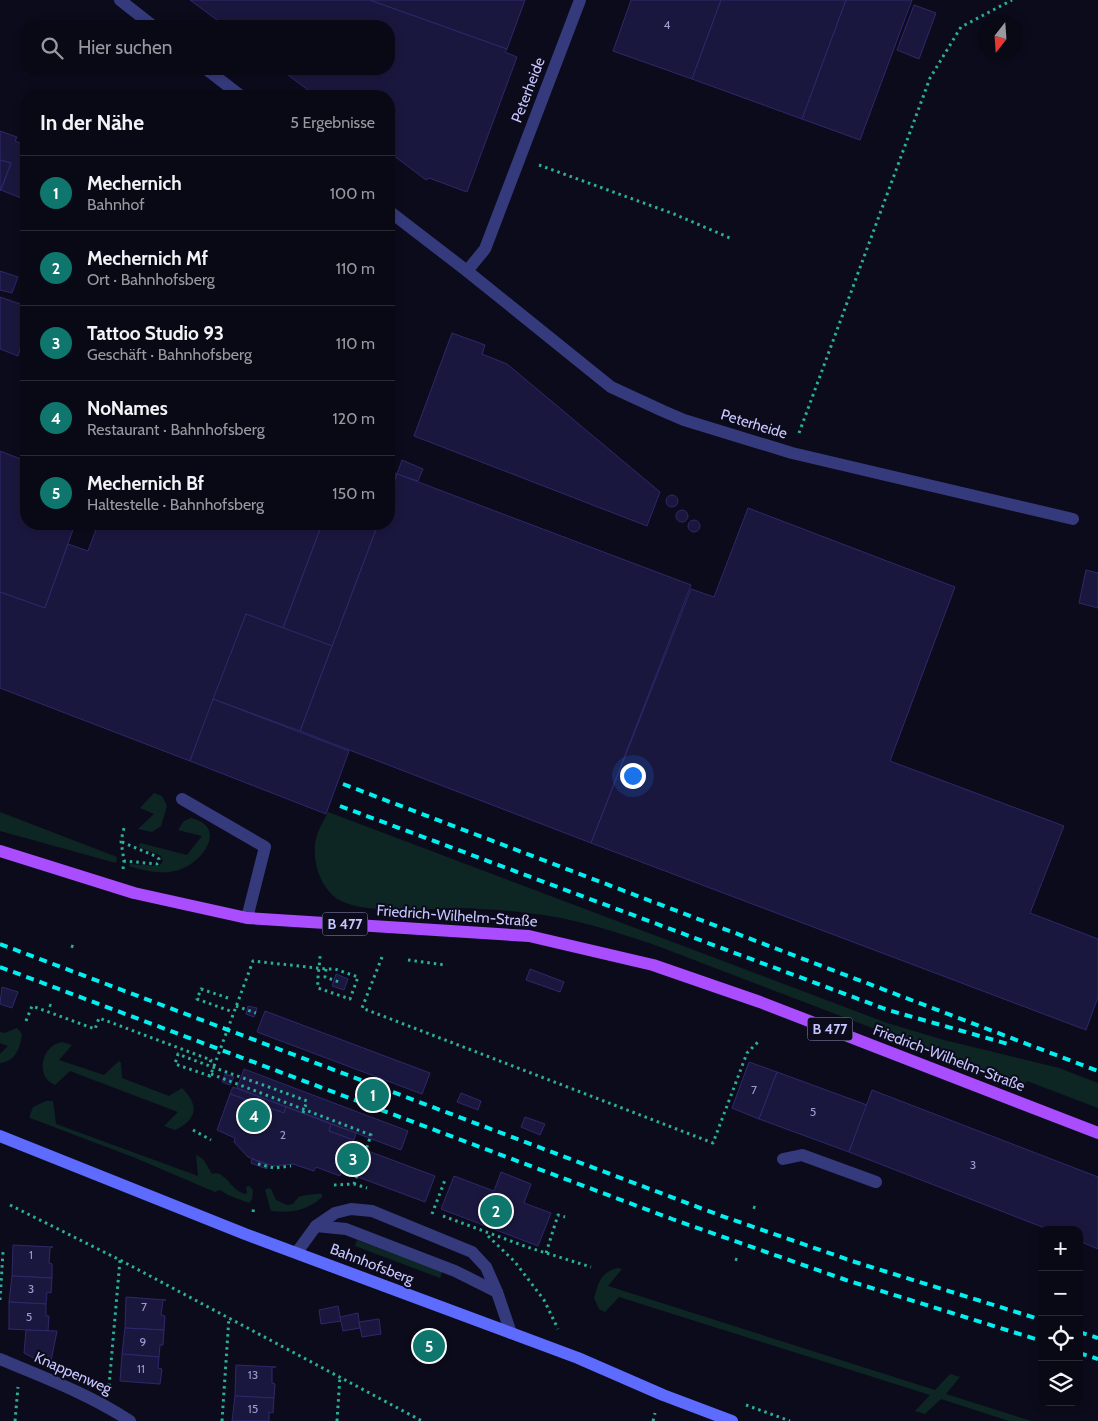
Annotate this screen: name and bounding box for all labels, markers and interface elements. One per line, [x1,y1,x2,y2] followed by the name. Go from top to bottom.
[978,15,1023,60] north arrow
[664,17,671,32] house number: 4
[20,20,395,75] search box
[38,34,66,62] icon: search
[78,36,172,59] text: Hier suchen
[507,55,549,125] street label: Peterheide
[40,110,144,135] text: In der Nähe
[290,113,375,132] text: 5 Ergebnisse
[87,172,182,195] text: Mechernich
[53,184,59,203] text: 1
[330,184,375,203] text: 100 m
[87,195,145,214] text: Bahnhof
[87,247,208,270] text: Mechernich Mf
[52,259,60,278] text: 2
[336,259,375,278] text: 110 m
[87,270,215,289] text: Ort · Bahnhofsberg
[87,322,224,345] text: Tattoo Studio 93
[52,334,60,353] text: 3
[336,334,375,353] text: 110 m
[87,345,252,364] text: Geschäft · Bahnhofsberg
[87,397,168,420] text: NoNames
[719,405,790,443] street label: Peterheide
[51,409,61,428] text: 4
[333,409,375,428] text: 120 m
[87,420,265,439] text: Restaurant · Bahnhofsberg
[87,472,204,495] text: Mechernich Bf
[52,484,60,503] text: 5
[332,484,375,503] text: 150 m
[87,495,264,514] text: Haltestelle · Bahnhofsberg
[620,763,646,789] your location
[376,901,538,931] street label: Friedrich-Wilhelm-Straße
[322,912,368,936] road number: B 477
[808,1018,852,1040] road number: B 477
[870,1021,1028,1095] street label: Friedrich-Wilhelm-Straße
[357,1076,389,1114] pin: 1
[751,1082,757,1097] house number: 7
[238,1097,270,1135] pin: 4
[810,1104,816,1119] house number: 5
[280,1127,286,1142] house number: 2
[337,1140,369,1178] pin: 3
[970,1157,976,1172] house number: 3
[480,1192,512,1230] pin: 2
[1038,1226,1083,1406] map controls
[1038,1226,1083,1271] button: +
[328,1240,417,1288] street label: Bahnhofsberg
[29,1247,33,1262] house number: 1
[1038,1271,1083,1316] button: −
[28,1281,34,1296] house number: 3
[141,1299,147,1314] house number: 7
[26,1309,32,1324] house number: 5
[1038,1316,1083,1361] button: locate
[413,1327,445,1365] pin: 5
[140,1334,147,1349] house number: 9
[32,1348,115,1398] street label: Knappenweg
[137,1361,145,1376] house number: 11
[1038,1361,1083,1406] button: layers
[248,1367,258,1382] house number: 13
[248,1401,258,1416] house number: 15

